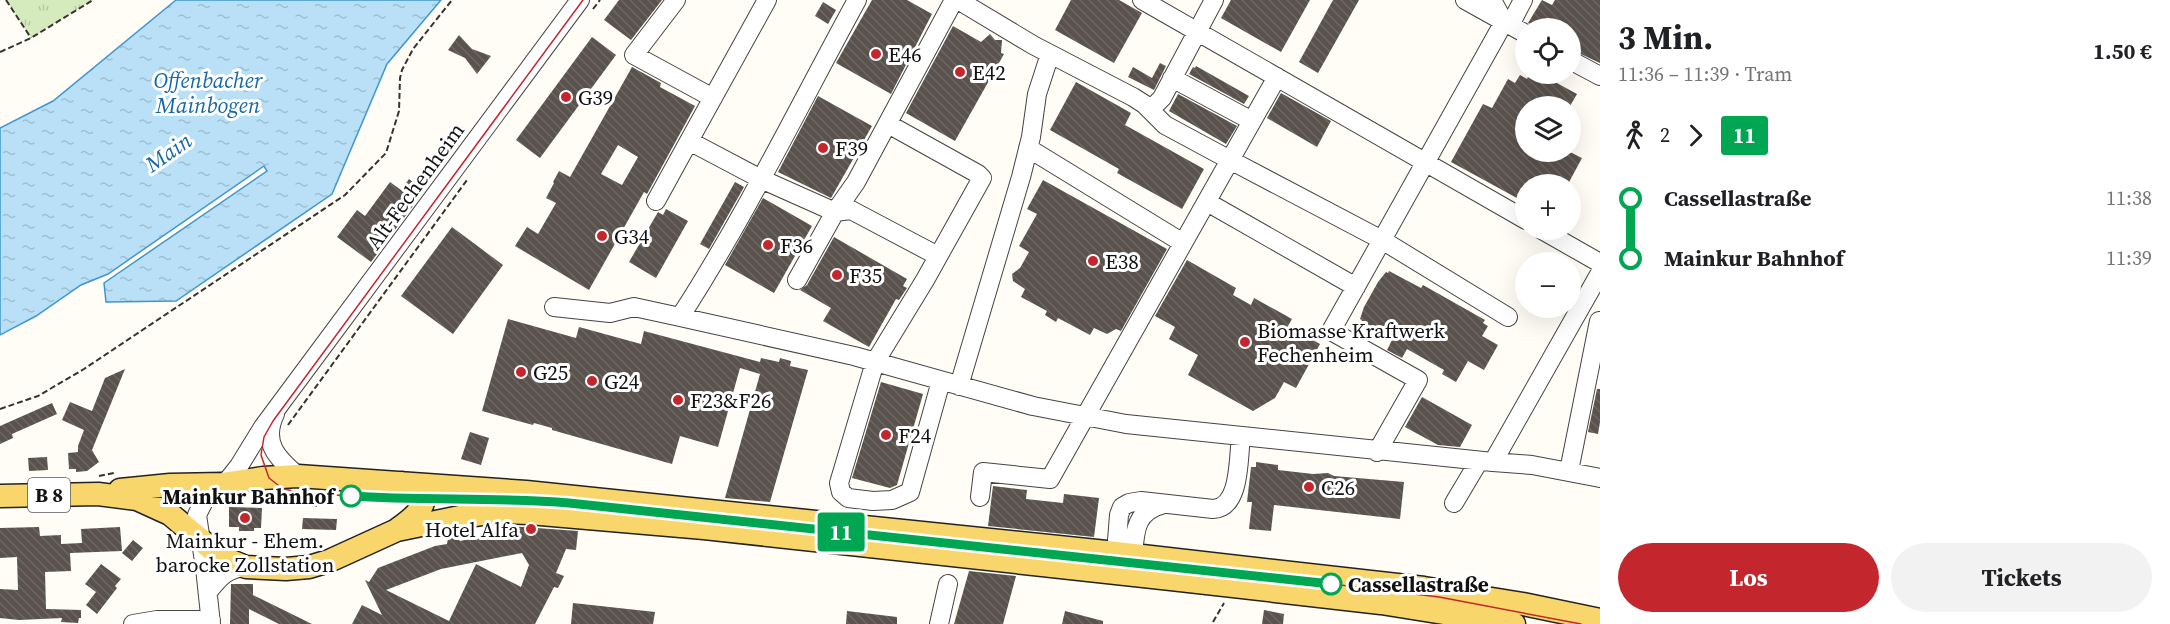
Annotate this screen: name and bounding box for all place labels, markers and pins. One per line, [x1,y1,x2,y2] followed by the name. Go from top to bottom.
[888,40,922,69] place label: E46
[869,47,883,61] marker: E46
[972,58,1006,87] place label: E42
[953,65,967,79] marker: E42
[578,83,613,112] place label: G39
[559,90,573,104] marker: G39
[835,134,868,163] place label: F39
[816,141,830,155] marker: F39
[614,222,650,251] place label: G34
[595,229,609,243] marker: G34
[780,231,813,260] place label: F36
[761,238,775,252] marker: F36
[1105,247,1139,276] place label: E38
[1086,254,1100,268] marker: E38
[849,261,882,290] place label: F35
[830,268,844,282] marker: F35
[1257,316,1446,369] place label: Biomasse Kraftwerk Fechenheim
[1238,335,1252,349] marker: Biomasse Kraftwerk Fechenheim
[533,358,568,387] place label: G25
[514,365,528,379] marker: G25
[604,367,640,396] place label: G24
[585,374,599,388] marker: G24
[690,386,771,415] place label: F23&F26
[671,393,685,407] marker: F23&F26
[898,421,932,450] place label: F24
[879,428,893,442] marker: F24
[1321,473,1355,502] place label: C26
[1302,480,1316,494] marker: C26
[162,482,336,511] place label: Mainkur Bahnhof
[340,485,362,507] marker: Mainkur Bahnhof
[238,511,252,525] marker: Mainkur - Ehem. barocke Zollstation
[425,515,519,544] place label: Hotel Alfa
[524,522,538,536] marker: Hotel Alfa
[156,526,335,579] place label: Mainkur - Ehem. barocke Zollstation
[1348,570,1489,599] place label: Cassellastraße
[1320,573,1342,595] marker: Cassellastraße

